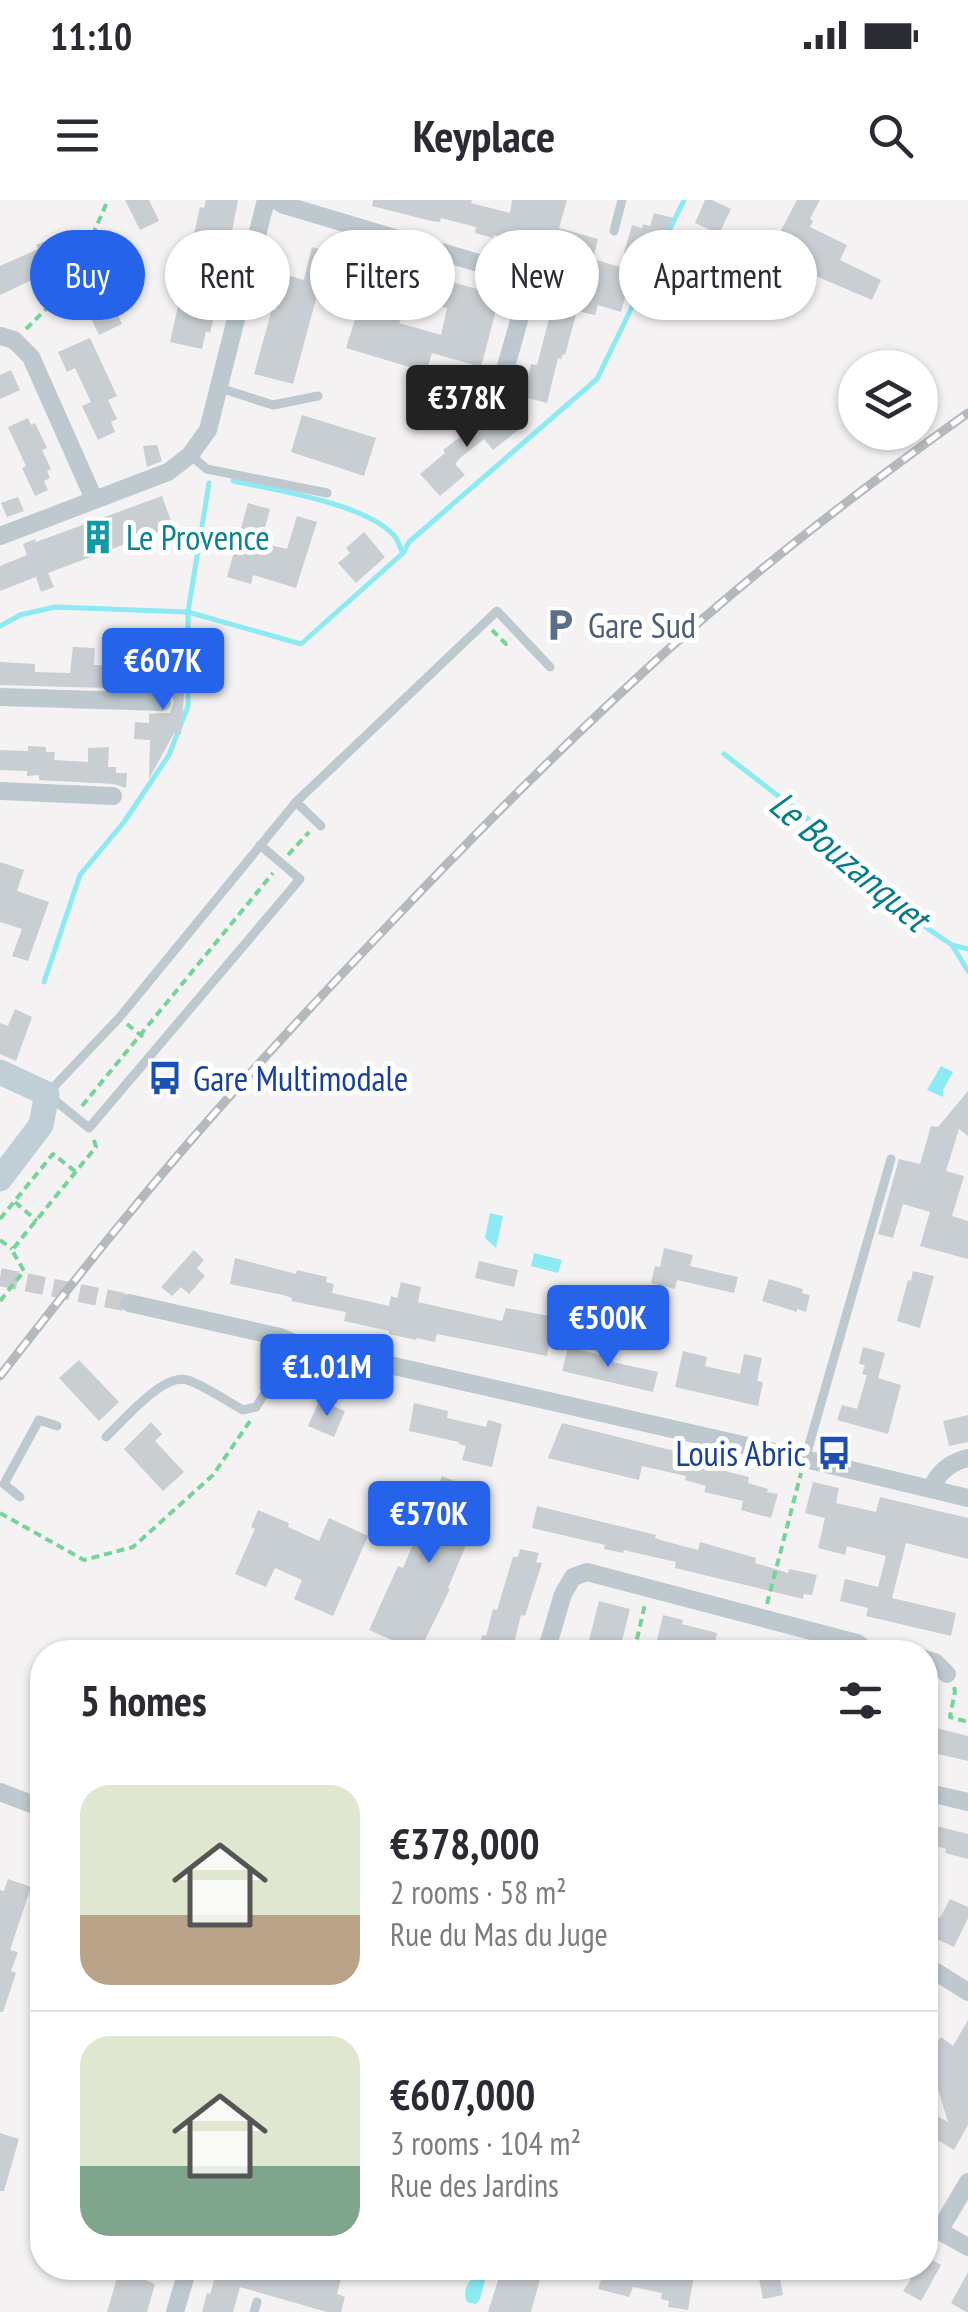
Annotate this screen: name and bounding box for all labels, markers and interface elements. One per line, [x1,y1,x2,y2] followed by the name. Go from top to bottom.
[50,11,132,60] text: 11:10
[413,106,555,164] text: Keyplace
[50,108,105,163] icon: menu
[863,108,918,163] icon: search
[30,230,145,320] chip: Buy
[165,230,290,320] chip: Rent
[310,230,455,320] chip: Filters
[475,230,599,320] chip: New
[619,230,817,320] chip: Apartment
[838,350,938,450] map controls
[838,350,938,450] button: layers
[397,365,537,450] pin: €378K
[428,376,506,418] text: €378K
[126,514,270,560] place label: Le Provence
[79,518,117,556] building icon: Le Provence
[588,602,696,648] place label: Gare Sud
[541,606,579,644] parking icon: Gare Sud
[93,628,233,713] pin: €607K
[124,639,202,681] text: €607K
[760,779,943,944] water label: Le Bouzanquet
[193,1055,408,1101] place label: Gare Multimodale
[146,1059,184,1097] bus stop icon: Gare Multimodale
[538,1285,678,1370] pin: €500K
[569,1296,647,1338] text: €500K
[246,1334,408,1419] pin: €1.01M
[282,1345,372,1387] text: €1.01M
[675,1430,806,1476] place label: Louis Abric
[815,1434,853,1472] bus stop icon: Louis Abric
[359,1481,499,1566] pin: €570K
[390,1492,468,1534] text: €570K
[80,1673,207,1728] text: 5 homes
[833,1673,888,1728] icon: filters
[390,1816,540,1871] text: €378,000
[160,1825,280,1945] icon: home
[390,1871,567,1913] text: 2 rooms · 58 m²
[390,1913,608,1955] text: Rue du Mas du Juge
[390,2067,535,2122] text: €607,000
[160,2076,280,2196] icon: home
[390,2122,581,2164] text: 3 rooms · 104 m²
[390,2164,559,2206] text: Rue des Jardins

